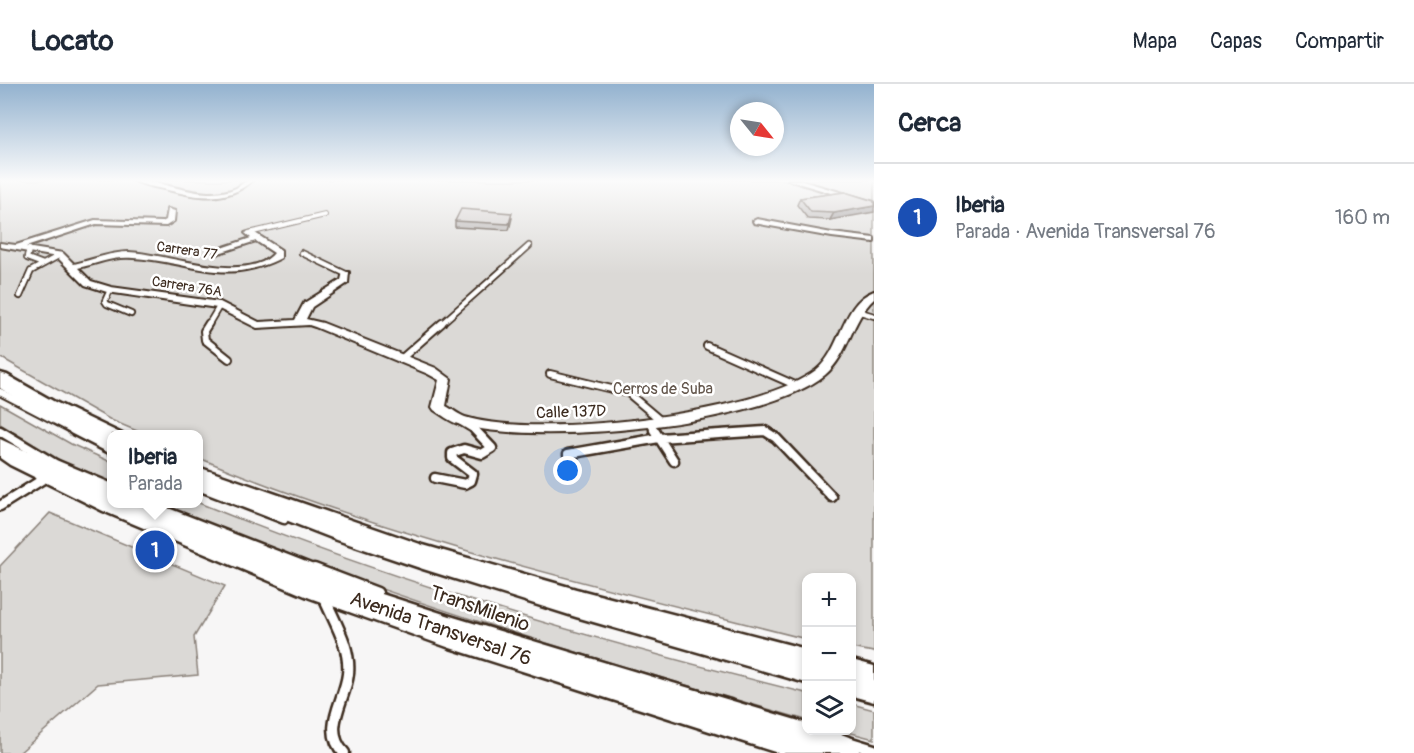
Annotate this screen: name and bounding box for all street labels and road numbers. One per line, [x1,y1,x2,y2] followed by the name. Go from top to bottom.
[155,238,219,263] street label: Carrera 77
[151,273,223,300] street label: Carrera 76A
[536,401,606,423] street label: Calle 137D
[427,580,533,637] street label: TransMilenio
[347,586,535,671] street label: Avenida Transversal 76

